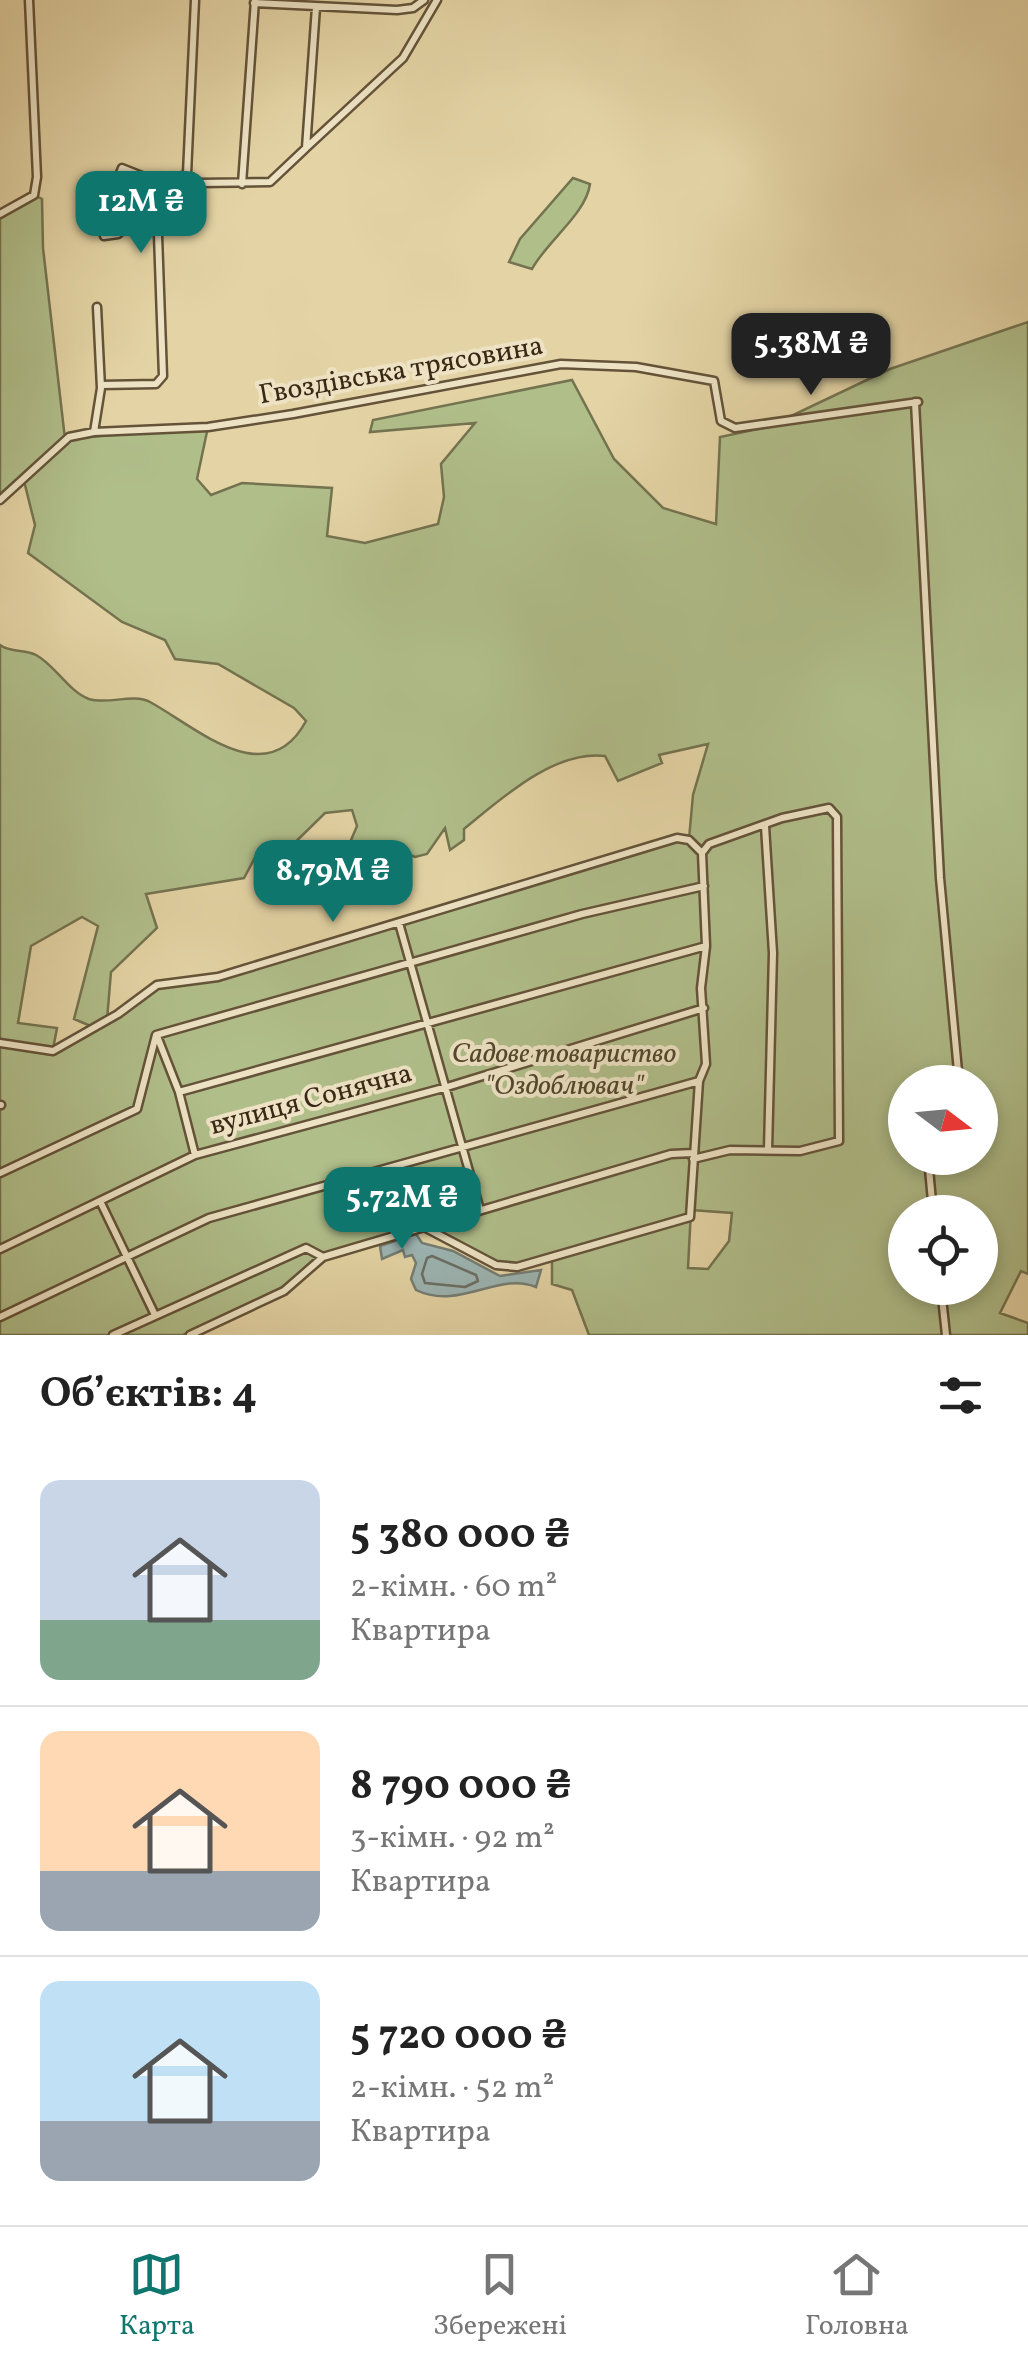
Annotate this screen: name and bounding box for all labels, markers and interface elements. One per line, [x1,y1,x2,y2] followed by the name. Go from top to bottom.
[71,171,211,256] pin: 12M ₴
[98,181,184,225] text: 12M ₴
[719,313,903,398] pin: 5.38M ₴
[753,323,869,367] text: 5.38M ₴
[256,327,546,415] street label: Гвоздівська трясовина
[241,840,425,925] pin: 8.79M ₴
[276,850,390,894] text: 8.79M ₴
[452,1035,676,1106] park label: Садове товариство "Оздоблювач"
[205,1054,417,1146] street label: вулиця Сонячна
[888,1065,998,1175] north arrow
[888,1065,998,1305] map controls
[310,1167,494,1252] pin: 5.72M ₴
[346,1177,458,1221] text: 5.72M ₴
[888,1195,998,1305] button: locate
[40,1366,257,1425] text: Об’єктів: 4
[933,1368,988,1423] icon: filters
[350,1507,570,1566] text: 5 380 000 ₴
[120,1520,240,1640] icon: home
[350,1566,557,1610] text: 2-кімн. · 60 m²
[350,1610,491,1654] text: Квартира
[350,1758,572,1817] text: 8 790 000 ₴
[120,1771,240,1891] icon: home
[350,1817,555,1861] text: 3-кімн. · 92 m²
[350,1861,491,1905] text: Квартира
[350,2008,567,2067] text: 5 720 000 ₴
[120,2021,240,2141] icon: home
[350,2067,554,2111] text: 2-кімн. · 52 m²
[350,2111,491,2155] text: Квартира
[119,2247,195,2346] tab: Карта
[433,2247,567,2346] tab: Збережені
[805,2247,909,2346] tab: Головна

